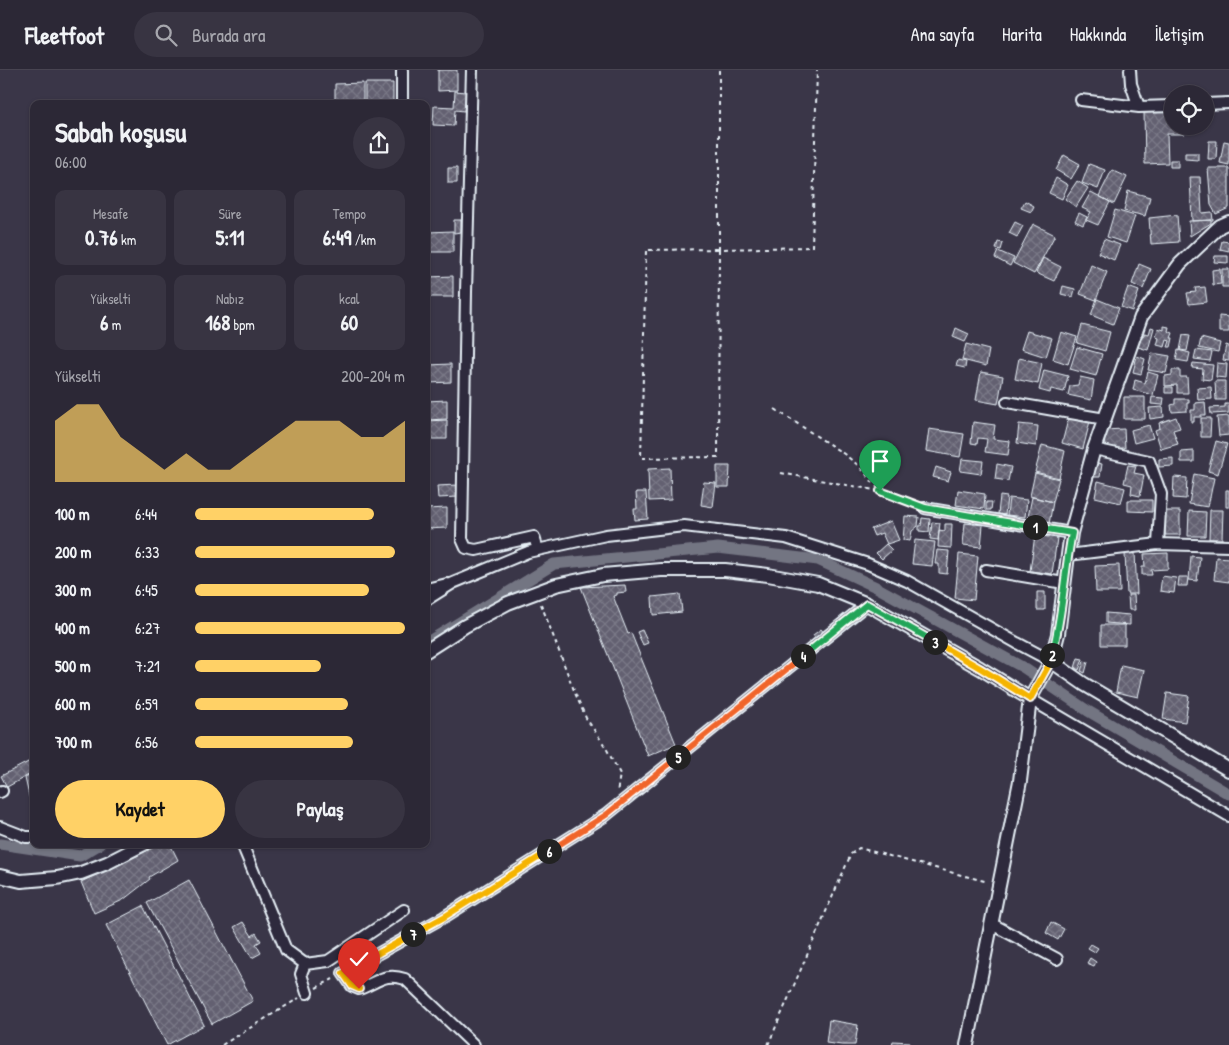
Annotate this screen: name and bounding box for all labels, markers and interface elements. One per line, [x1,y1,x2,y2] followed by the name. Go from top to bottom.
[134,12,484,57] search box
[25,19,104,51] text: Fleetfoot
[152,21,180,49] icon: search
[192,22,265,48] text: Burada ara
[911,22,974,47] text: Ana sayfa
[1002,22,1042,47] text: Harita
[1070,22,1126,47] text: Hakkında
[1154,22,1204,47] text: İletişim
[1164,85,1214,135] map controls
[1164,85,1214,135] button: locate
[55,113,186,151] text: Sabah koşusu
[353,117,405,169] button: share
[55,151,87,173] text: 06:00
[93,204,128,223] text: Mesafe
[218,204,241,223] text: Süre
[333,204,366,223] text: Tempo
[85,223,118,252] text: 0.76
[215,223,245,252] text: 5:11
[323,223,352,252] text: 6:49
[118,230,136,249] text: km
[352,230,376,249] text: /km
[91,289,131,308] text: Yükselti
[216,289,244,308] text: Nabız
[339,289,360,308] text: kcal
[100,308,108,337] text: 6
[205,308,230,337] text: 168
[340,308,358,337] text: 60
[108,315,121,334] text: m
[230,315,255,334] text: bpm
[55,365,101,387] text: Yükselti
[341,365,405,387] text: 200–204 m
[859,440,901,491] pin
[866,447,894,475] icon: arrive
[55,503,90,525] text: 100 m
[135,503,157,525] text: 6:44
[1022,514,1048,540] pin: 1
[1033,518,1038,537] text: 1
[55,541,91,563] text: 200 m
[135,541,159,563] text: 6:33
[55,579,91,601] text: 300 m
[135,579,158,601] text: 6:45
[55,617,90,639] text: 400 m
[135,617,161,639] text: 6:27
[922,630,948,654] pin: 3
[932,633,939,652] text: 3
[1040,642,1064,668] pin: 2
[790,644,816,668] pin: 4
[1049,646,1056,665] text: 2
[801,647,806,666] text: 4
[55,655,91,677] text: 500 m
[135,655,160,677] text: 7:21
[55,693,90,715] text: 600 m
[135,693,158,715] text: 6:59
[55,731,92,753] text: 700 m
[135,731,158,753] text: 6:56
[666,744,690,770] pin: 5
[676,748,681,767] text: 5
[55,780,225,838] button: Kaydet
[235,780,405,838] button: Paylaş
[536,838,562,864] pin: 6
[547,842,552,861] text: 6
[400,922,426,946] pin: 7
[410,925,417,944] text: 7
[338,938,380,989] pin
[345,945,373,973] icon: check

